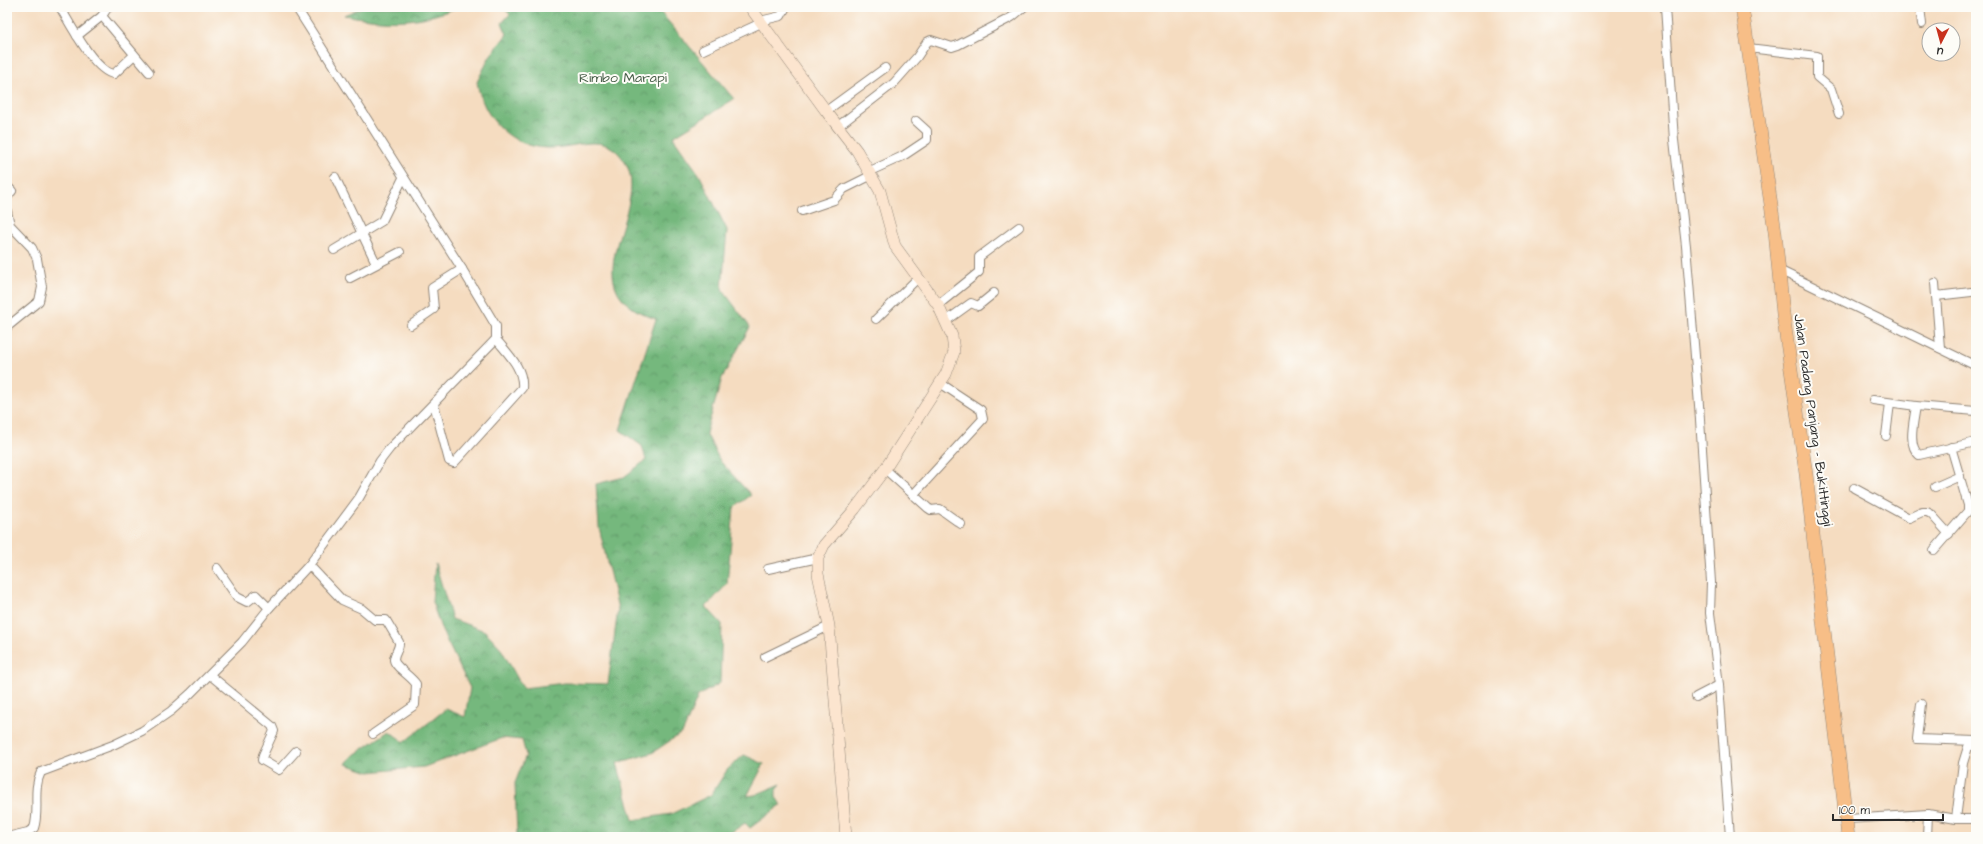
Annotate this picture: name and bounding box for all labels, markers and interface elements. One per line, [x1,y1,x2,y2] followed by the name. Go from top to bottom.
[1921,22,1961,62] north arrow
[1936,44,1945,59] text: U
[579,68,667,88] park label: Rimbo Marapi
[1788,313,1838,527] street label: Jalan Padang Panjang - Bukittinggi
[1833,796,1943,822] scale bar
[1839,802,1870,819] text: 100 m

